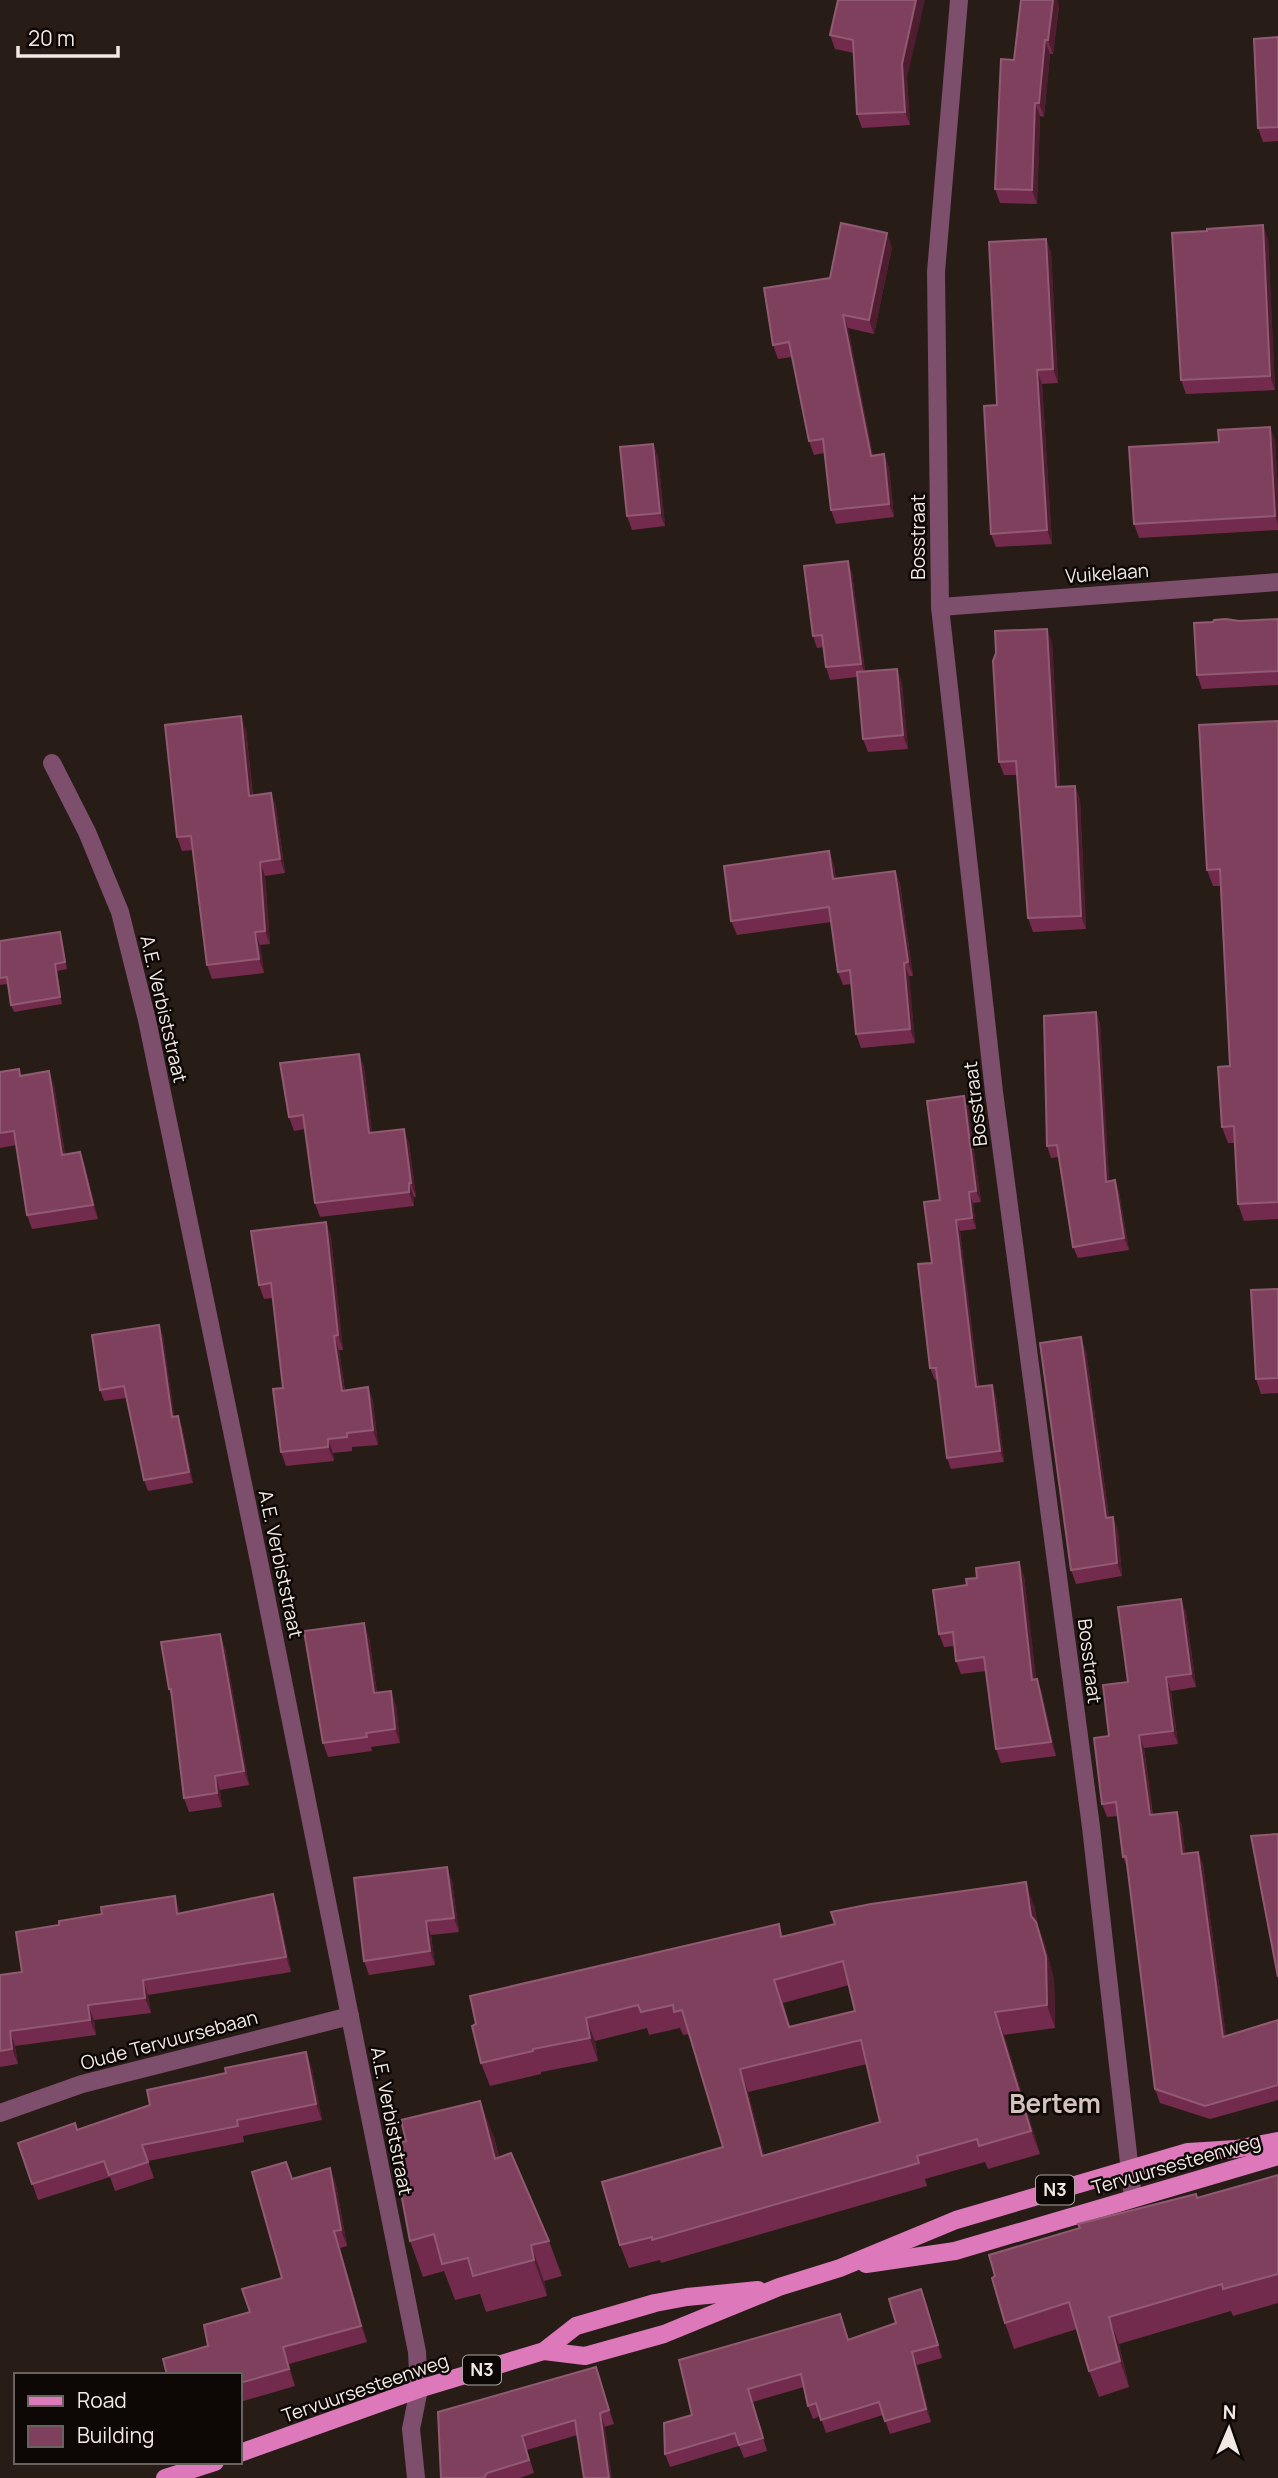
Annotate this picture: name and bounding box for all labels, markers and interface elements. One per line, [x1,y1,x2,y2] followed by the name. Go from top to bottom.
[18,14,117,58] scale bar
[28,24,75,52] text: 20 m
[905,494,931,580] street label: Bosstraat
[1064,557,1150,589] street label: Vuikelaan
[134,933,194,1085] street label: A.E. Verbiststraat
[957,1060,993,1148] street label: Bosstraat
[253,1488,309,1640] street label: A.E. Verbiststraat
[1072,1617,1108,1705] street label: Bosstraat
[78,2004,260,2076] street label: Oude Tervuursebaan
[365,2045,419,2197] street label: A.E. Verbiststraat
[1009,2085,1101,2121] district label: Bertem
[1089,2127,1263,2201] street label: Tervuursesteenweg
[1036,2176,1074,2204] road number: N3
[278,2347,452,2429] street label: Tervuursesteenweg
[463,2356,501,2384] road number: N3
[14,2373,242,2464] legend
[77,2386,127,2414] text: Road
[1194,2394,1264,2464] north arrow
[1222,2399,1237,2425] text: N
[77,2421,154,2449] text: Building

